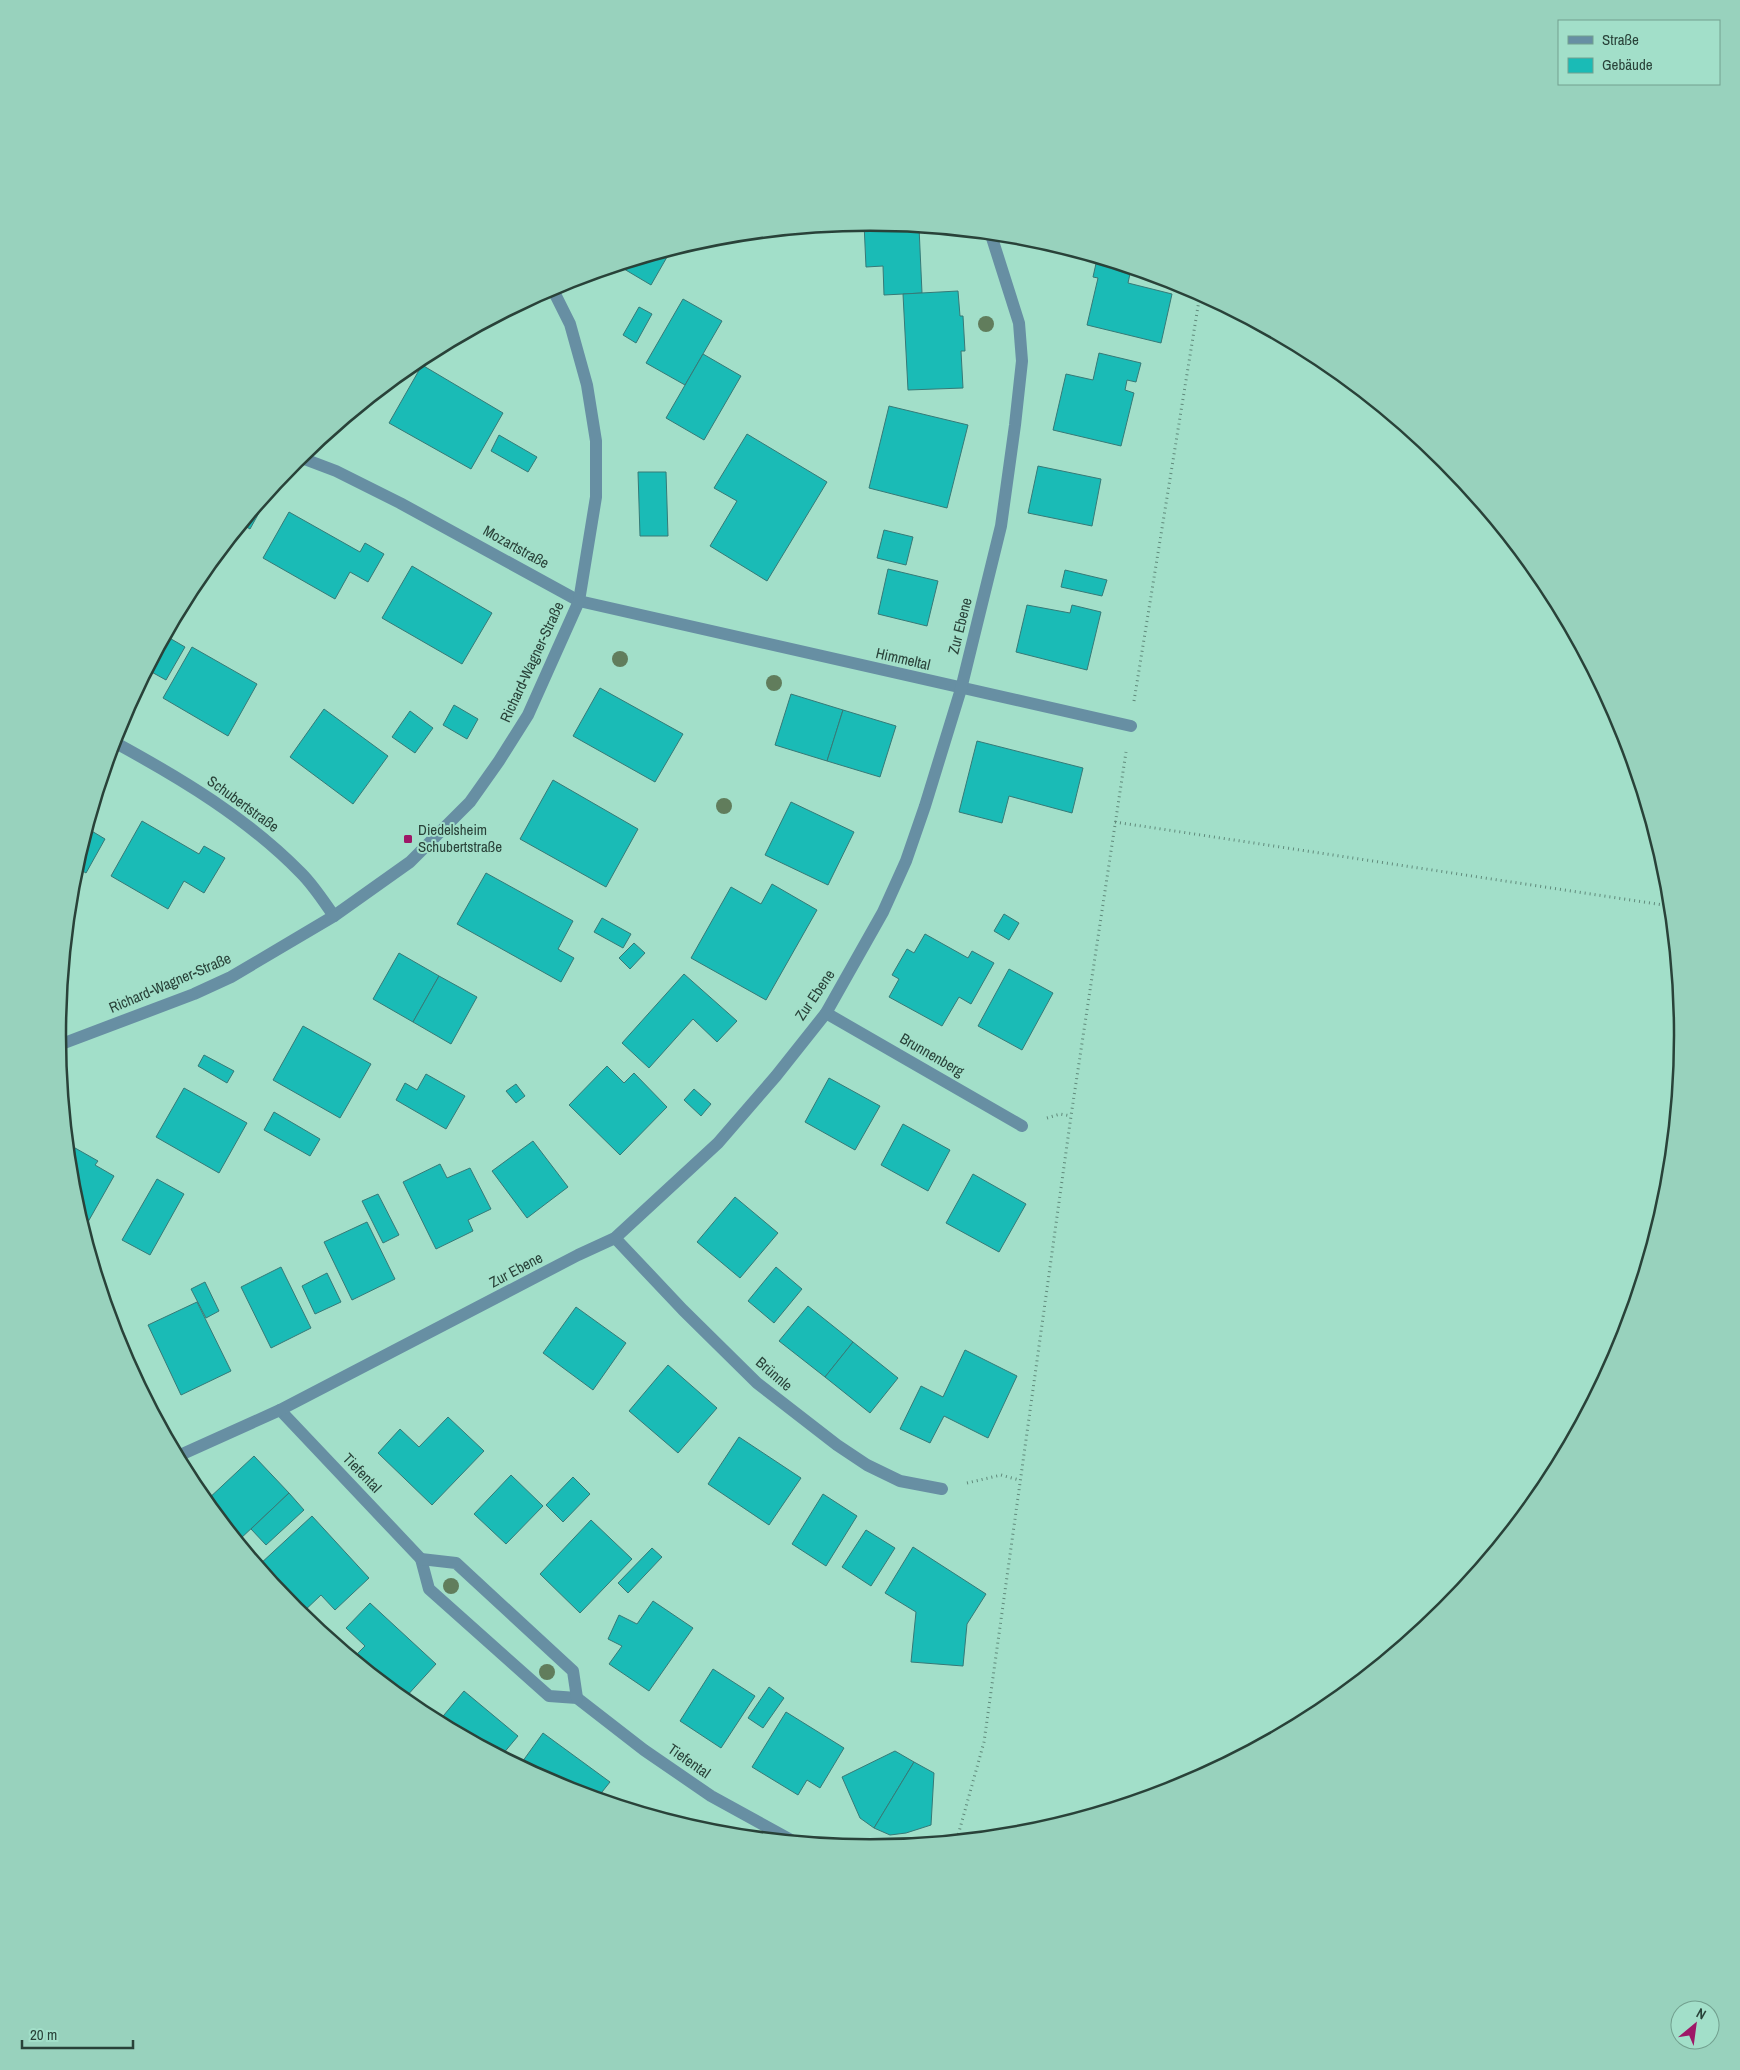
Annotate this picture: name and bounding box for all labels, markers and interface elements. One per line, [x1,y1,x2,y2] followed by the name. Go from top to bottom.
[1558,20,1720,85] legend
[1602,29,1639,50] text: Straße
[1602,54,1653,75] text: Gebäude
[479,520,553,573] street label: Mozartstraße
[942,595,977,656] street label: Zur Ebene
[494,598,569,725] street label: Richard-Wagner-Straße
[874,642,932,675] street label: Himmeltal
[203,770,284,837] street label: Schubertstraße
[418,819,502,857] place label: Diedelsheim Schubertstraße
[402,833,414,845] marker: Diedelsheim Schubertstraße
[106,947,234,1018] street label: Richard-Wagner-Straße
[790,965,839,1024] street label: Zur Ebene
[896,1028,968,1082] street label: Brunnenberg
[485,1247,546,1292] street label: Zur Ebene
[751,1352,797,1396] street label: Brünnle
[338,1448,386,1497] street label: Tiefental
[664,1738,715,1783] street label: Tiefental
[1670,2000,1720,2050] north arrow
[1693,2004,1709,2024] text: N
[22,2018,134,2050] scale bar
[30,2024,57,2045] text: 20 m

